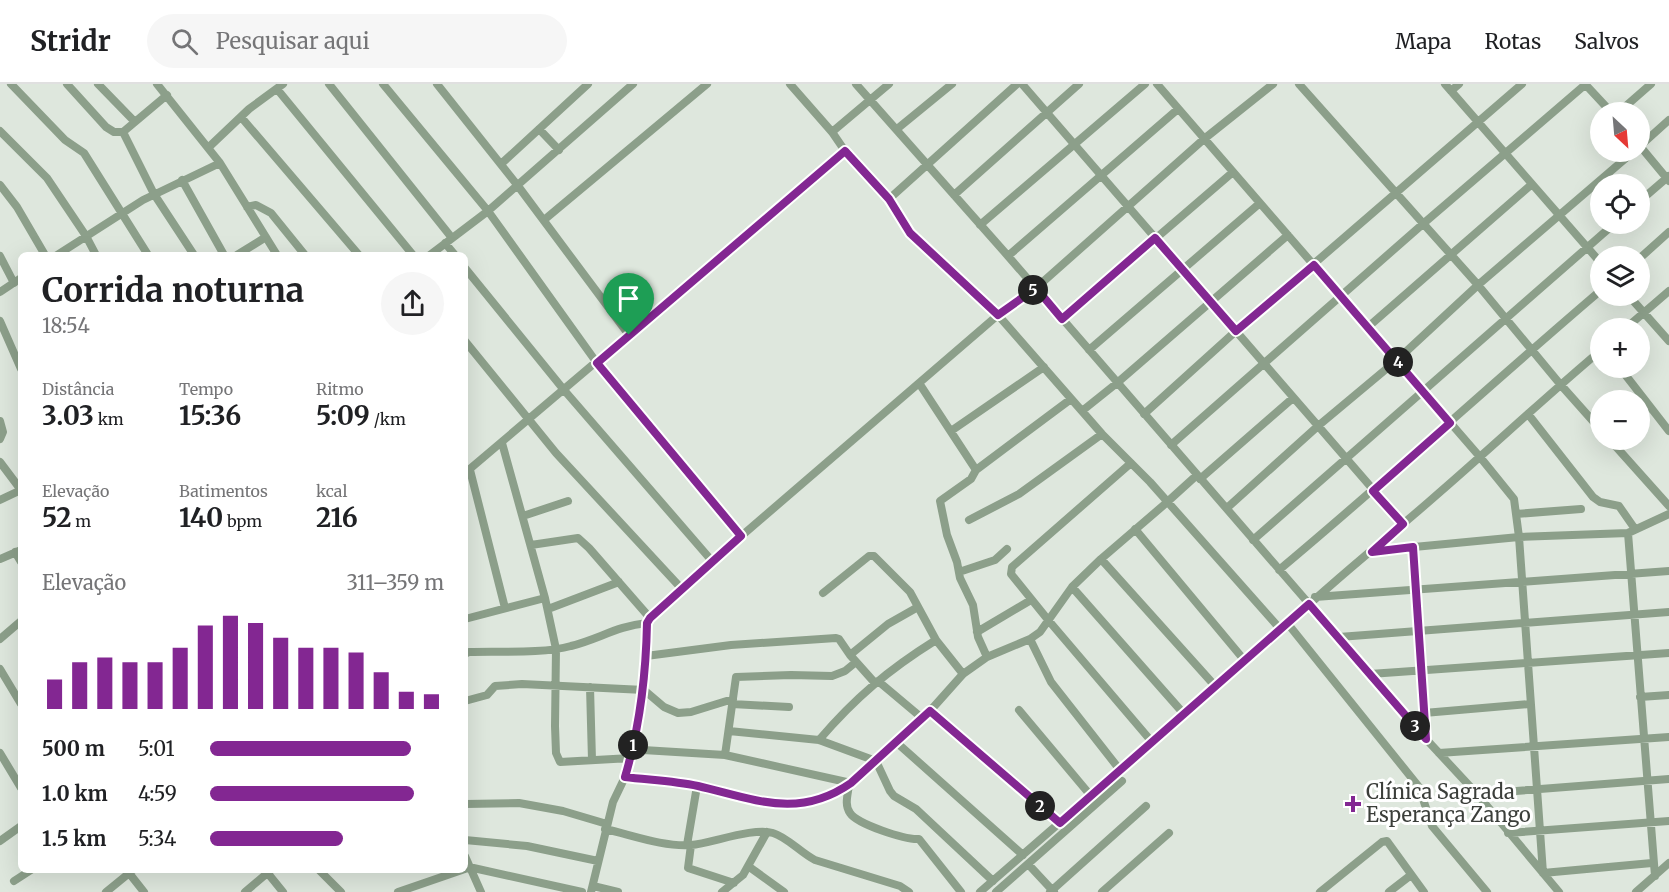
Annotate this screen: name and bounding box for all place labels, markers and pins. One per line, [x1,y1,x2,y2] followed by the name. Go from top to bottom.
[603,273,654,335] pin
[1018,275,1048,305] pin: 5
[1383,347,1413,377] pin: 4
[1400,711,1430,741] pin: 3
[618,730,648,760] pin: 1
[1366,779,1531,827] place label: Clínica Sagrada Esperança Zango
[1025,791,1055,821] pin: 2
[1344,795,1362,813] marker: Clínica Sagrada Esperança Zango

